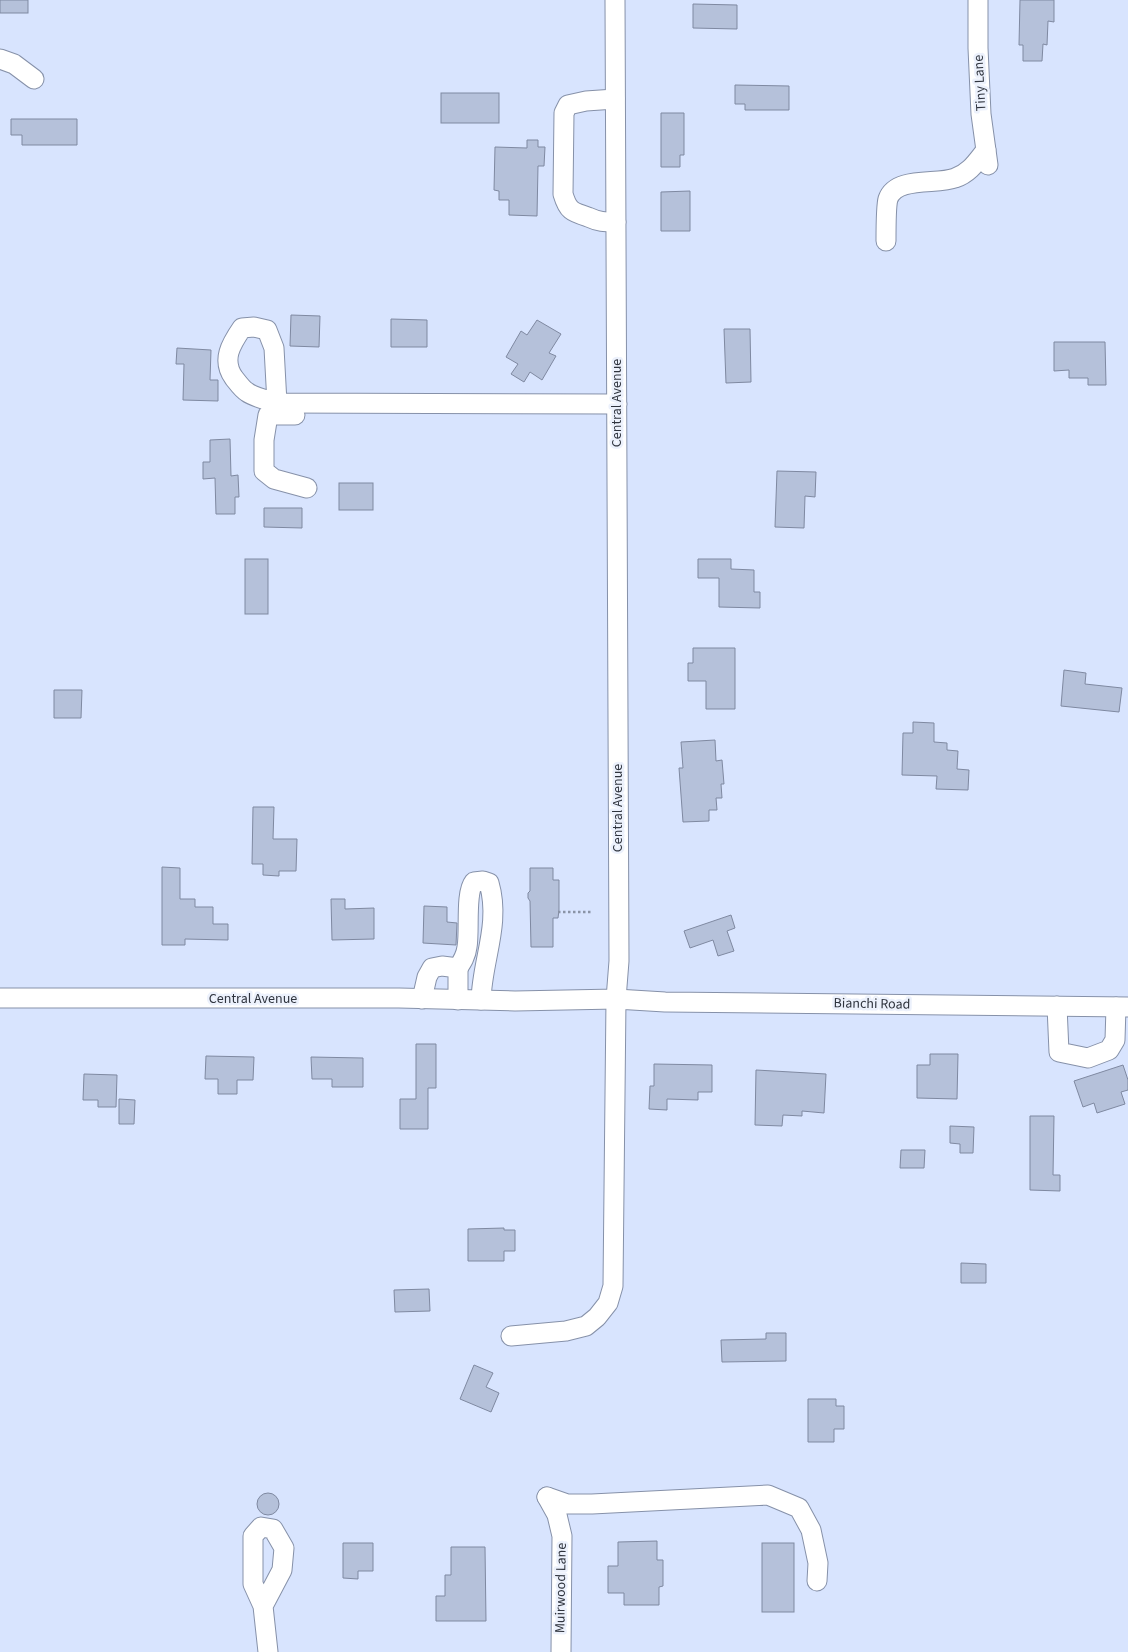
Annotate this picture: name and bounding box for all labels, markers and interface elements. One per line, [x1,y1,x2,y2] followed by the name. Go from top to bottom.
[969,54,991,112] street label: Tiny Lane
[607,359,627,447] street label: Central Avenue
[608,764,628,852] street label: Central Avenue
[209,989,297,1009] street label: Central Avenue
[833,993,911,1015] street label: Bianchi Road
[550,1542,572,1633] street label: Muirwood Lane

